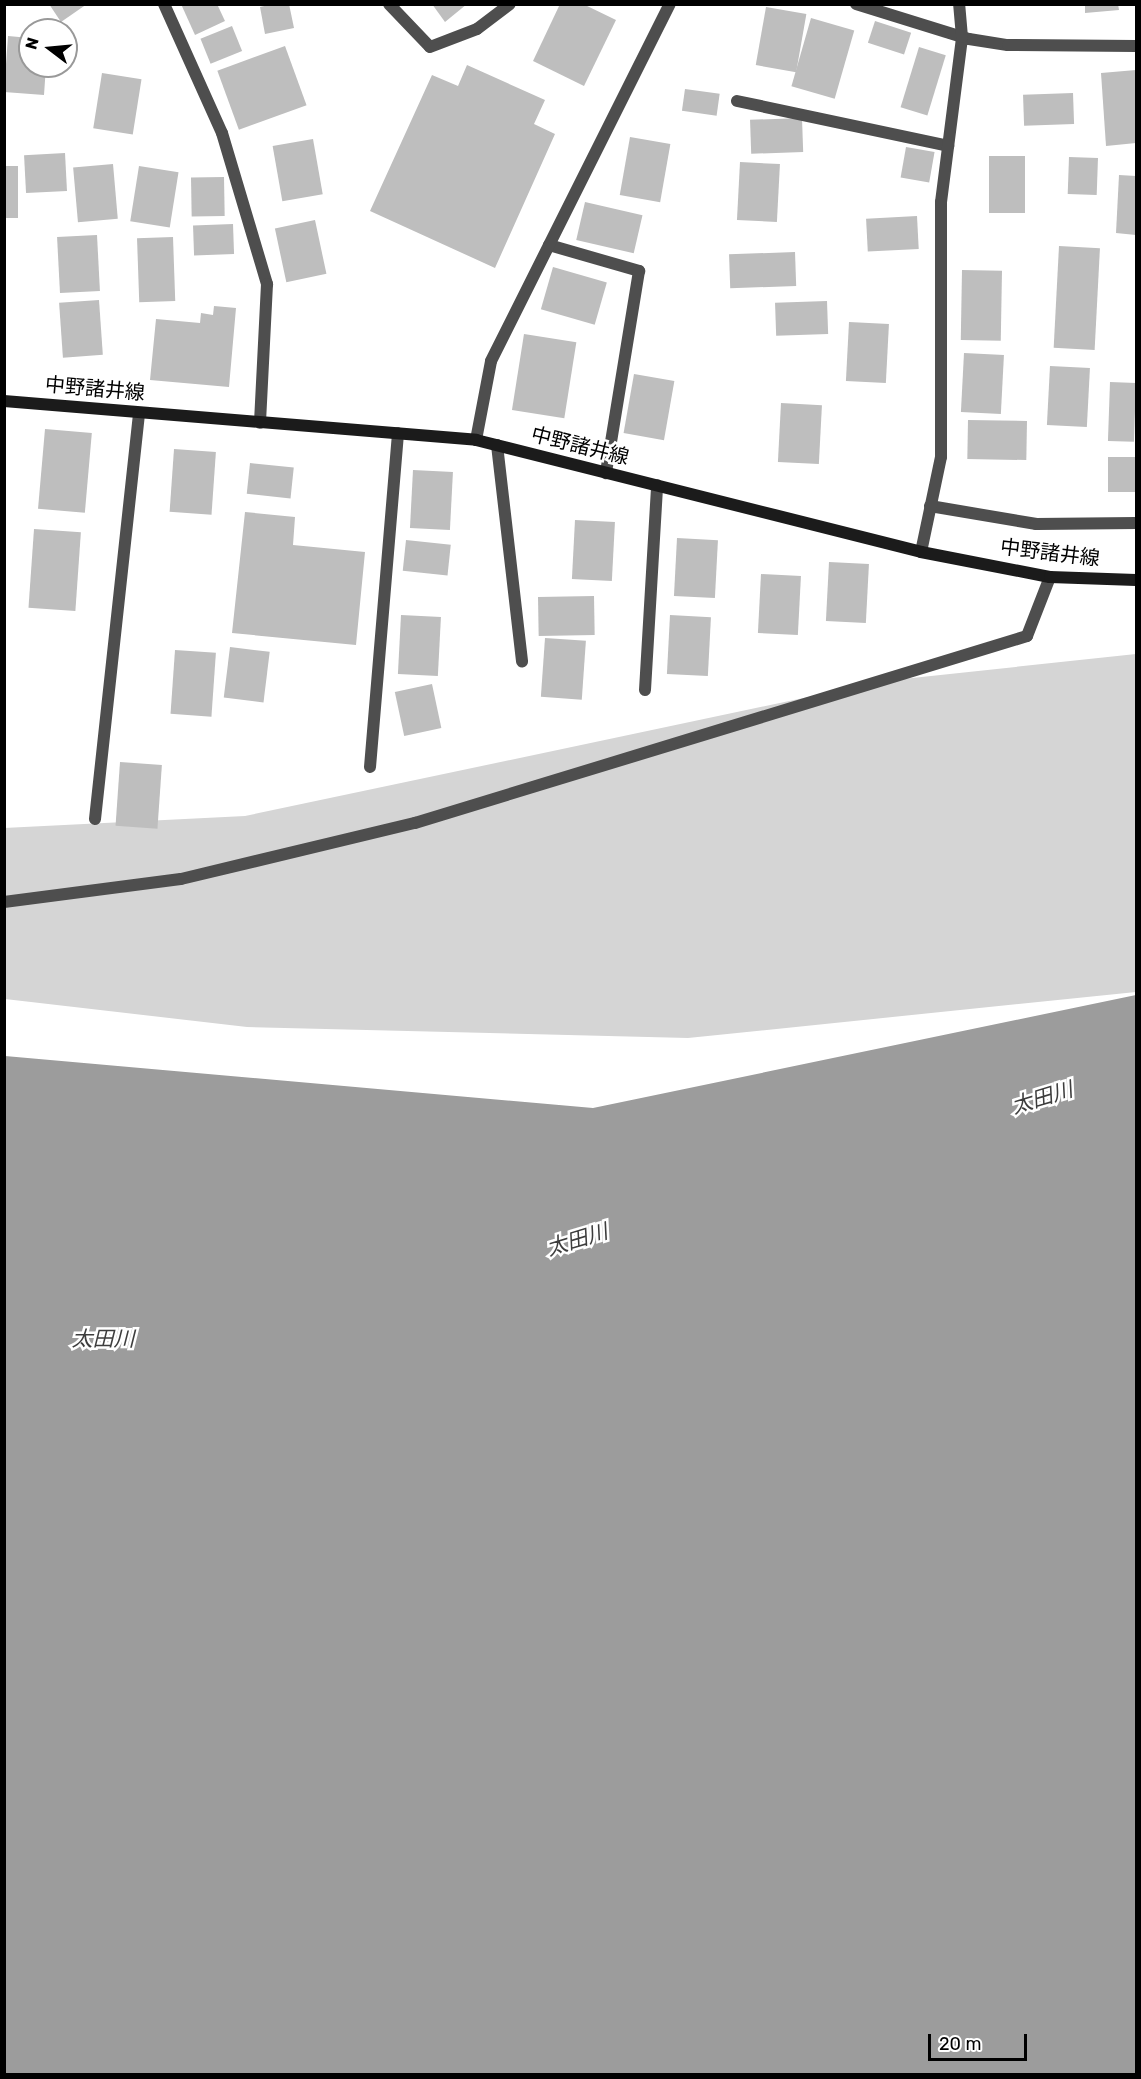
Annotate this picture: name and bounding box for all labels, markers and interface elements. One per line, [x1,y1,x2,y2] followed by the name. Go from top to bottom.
[18,18,78,78] north arrow
[21,35,43,52] text: N
[44,373,146,405] street label: 中野諸井線
[529,422,631,470] street label: 中野諸井線
[999,535,1101,571] street label: 中野諸井線
[1008,1077,1076,1119] water label: 太田川
[543,1219,611,1261] water label: 太田川
[72,1326,134,1352] water label: 太田川
[931,2022,1030,2060] scale bar
[939,2033,981,2055] text: 20 m

